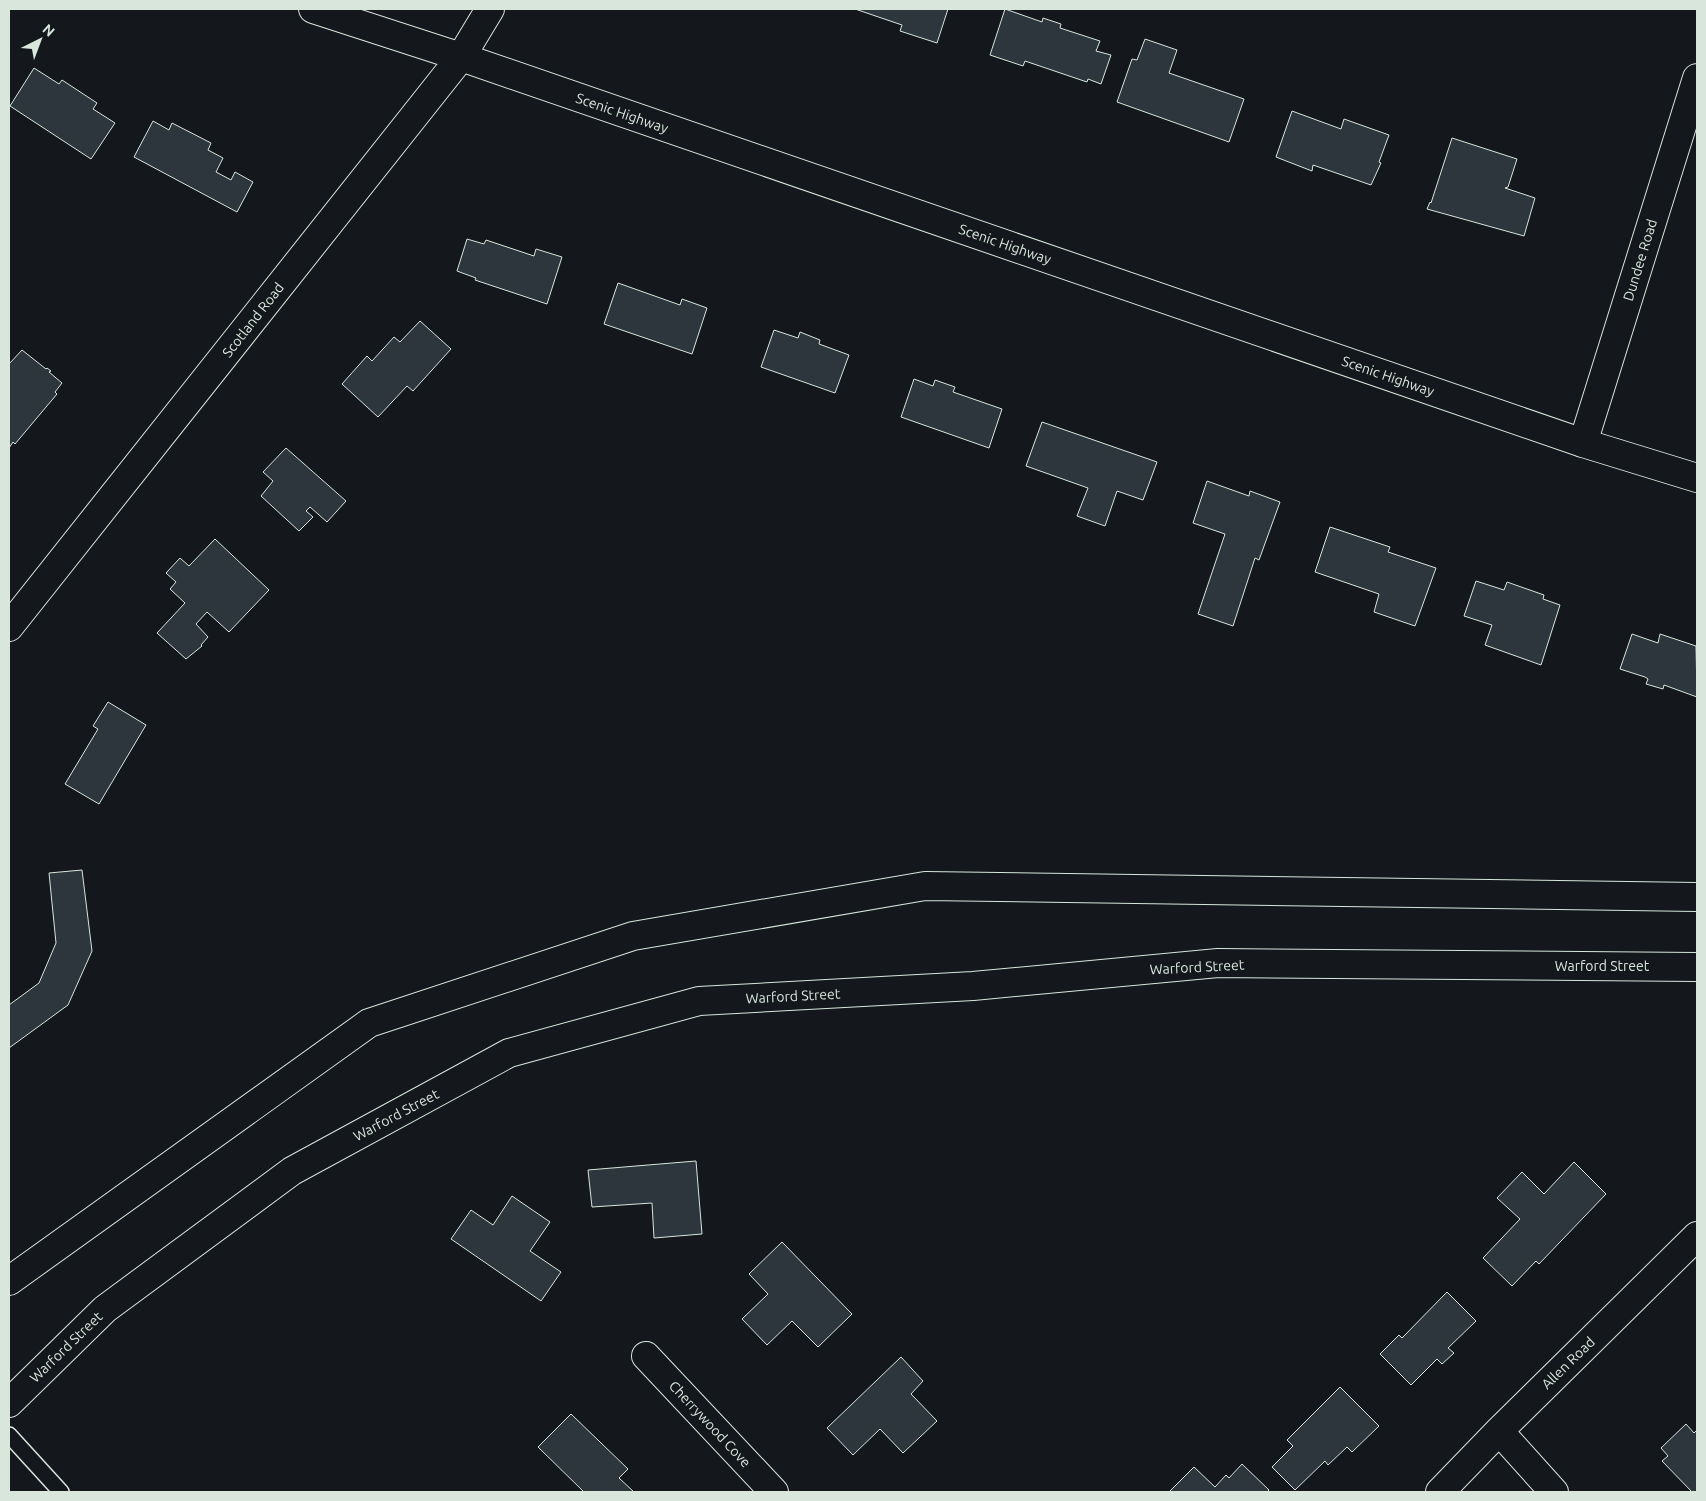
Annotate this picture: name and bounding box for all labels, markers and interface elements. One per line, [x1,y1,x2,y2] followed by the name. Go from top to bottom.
[15,15,65,65] north arrow
[39,21,58,40] text: N
[574,90,671,136] street label: Scenic Highway
[1620,217,1660,303] street label: Dundee Road
[957,221,1054,267] street label: Scenic Highway
[219,280,287,360] street label: Scotland Road
[1340,353,1437,399] street label: Scenic Highway
[1149,957,1245,977] street label: Warford Street
[1555,958,1650,974] street label: Warford Street
[745,986,841,1006] street label: Warford Street
[351,1086,442,1144] street label: Warford Street
[26,1308,106,1386] street label: Warford Street
[1538,1334,1598,1392] street label: Allen Road
[666,1378,754,1470] street label: Cherrywood Cove

